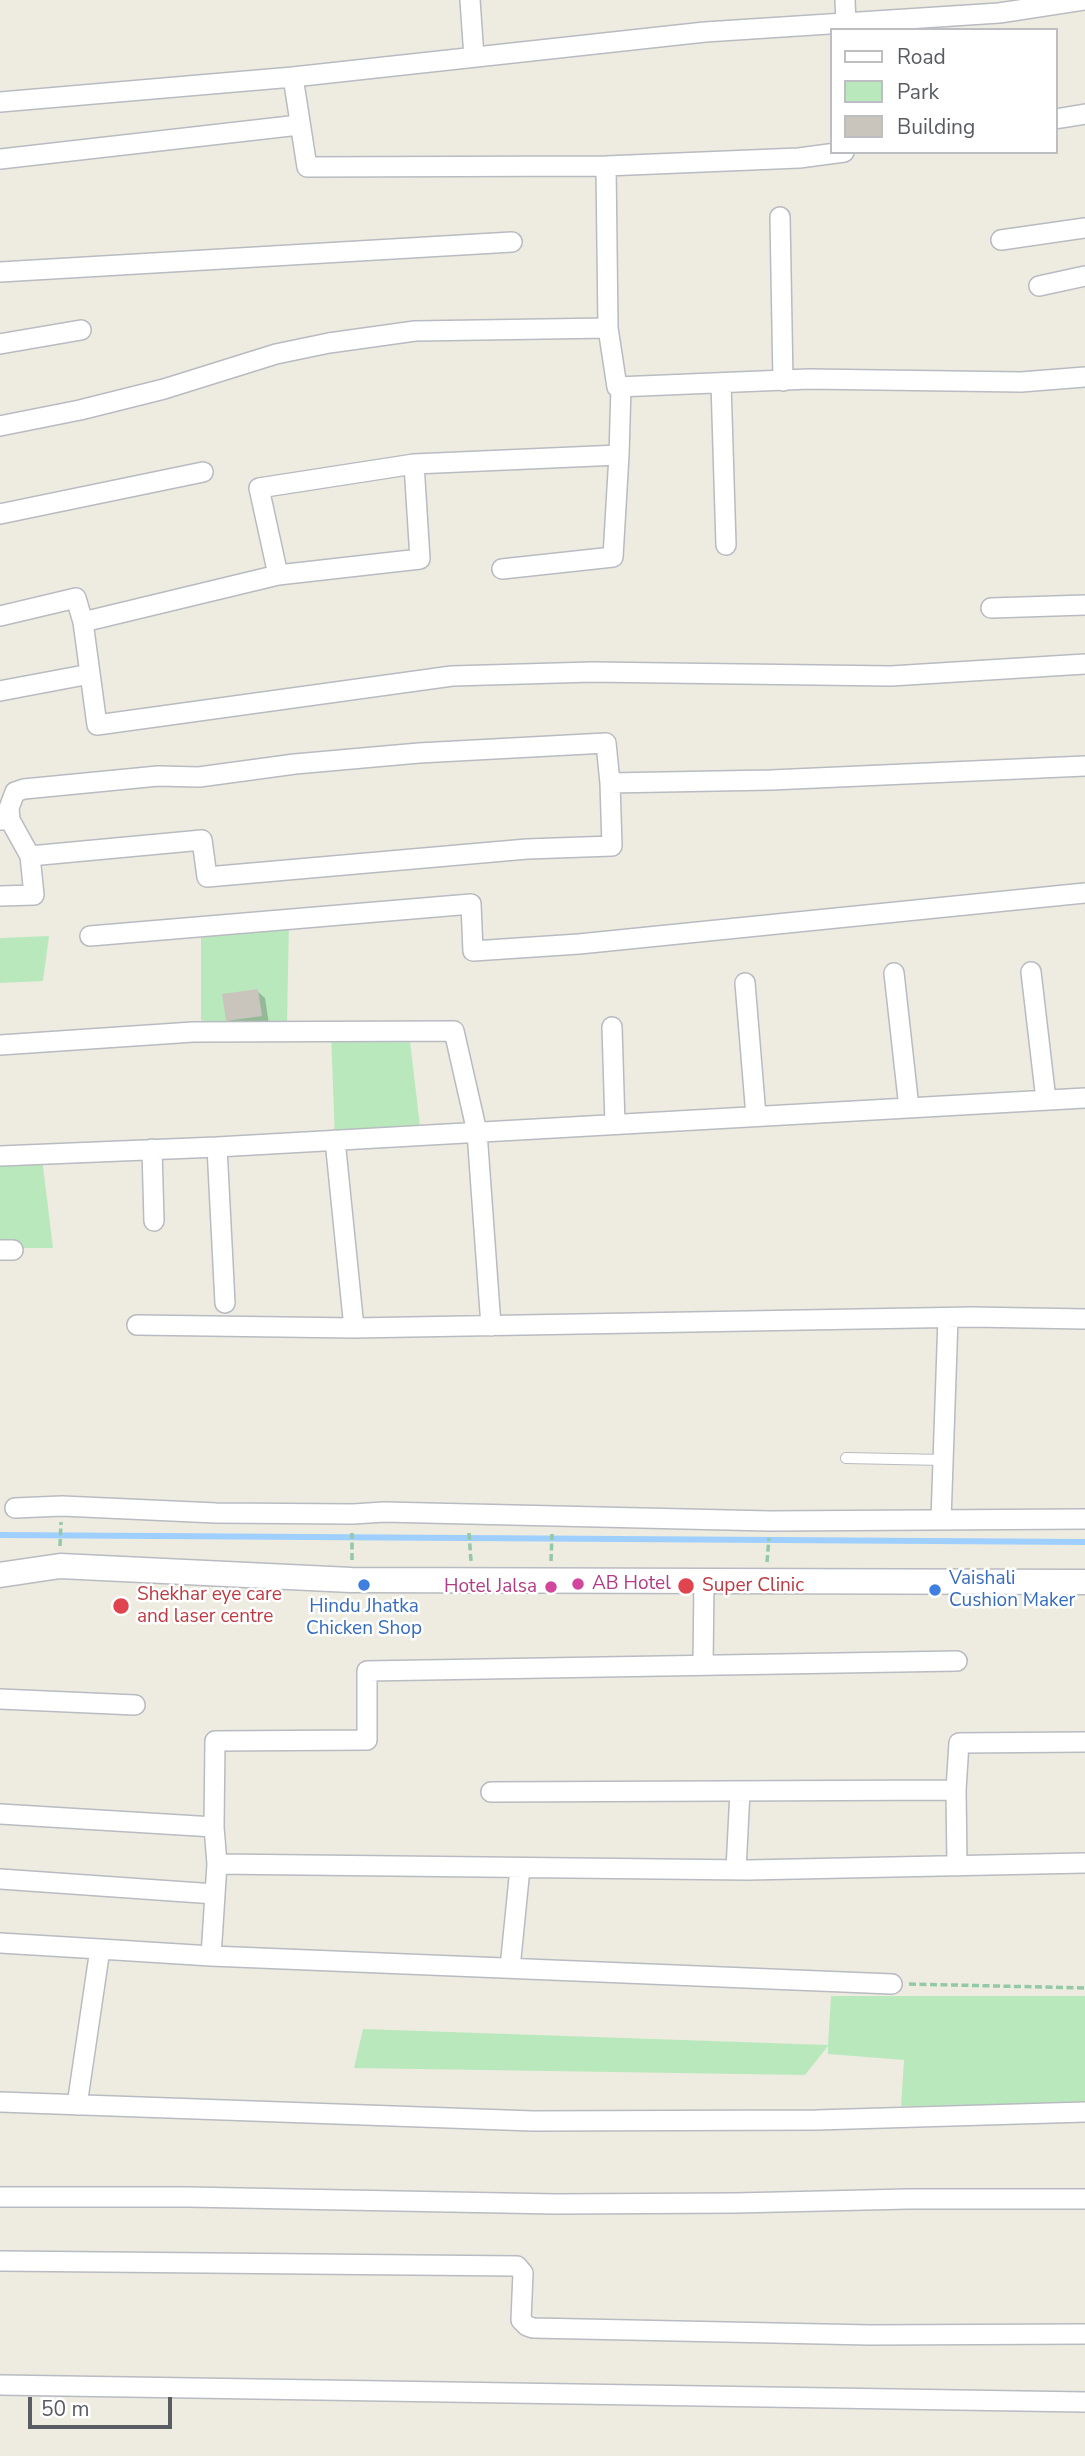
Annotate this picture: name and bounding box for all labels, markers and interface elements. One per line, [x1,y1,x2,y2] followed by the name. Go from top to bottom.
[830,28,1057,154] legend
[897,43,946,71] text: Road
[897,78,939,106] text: Park
[897,113,975,141] text: Building
[949,1568,1075,1612] place label: Vaishali Cushion Maker
[592,1573,671,1595] place label: AB Hotel
[702,1575,804,1597] place label: Super Clinic
[444,1576,537,1598] place label: Hotel Jalsa
[570,1576,586,1592] marker: AB Hotel
[676,1576,696,1596] marker: Super Clinic
[356,1577,372,1593] marker: Hindu Jhatka Chicken Shop
[543,1579,559,1595] marker: Hotel Jalsa
[927,1582,943,1598] marker: Vaishali Cushion Maker
[137,1584,282,1628] place label: Shekhar eye care and laser centre
[111,1596,131,1616] marker: Shekhar eye care and laser centre
[306,1596,422,1640] place label: Hindu Jhatka Chicken Shop
[32,2382,175,2426] scale bar
[41,2395,90,2423] text: 50 m

